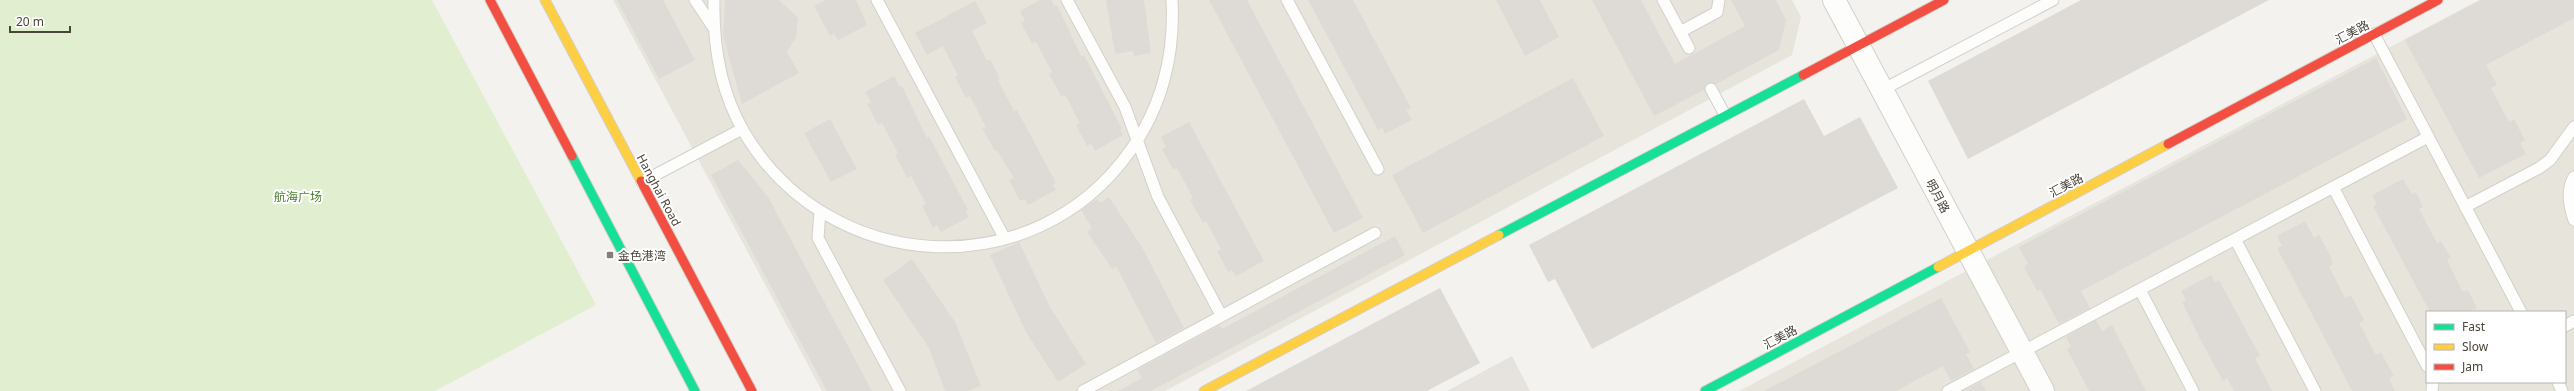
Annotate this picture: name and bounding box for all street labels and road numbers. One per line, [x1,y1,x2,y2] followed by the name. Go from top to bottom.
[2332,16,2372,48] street label: 汇美路
[633,151,685,229] street label: Hanghai Road
[2046,169,2086,201] street label: 汇美路
[1922,176,1954,216] street label: 明月路
[1760,321,1800,353] street label: 汇美路

